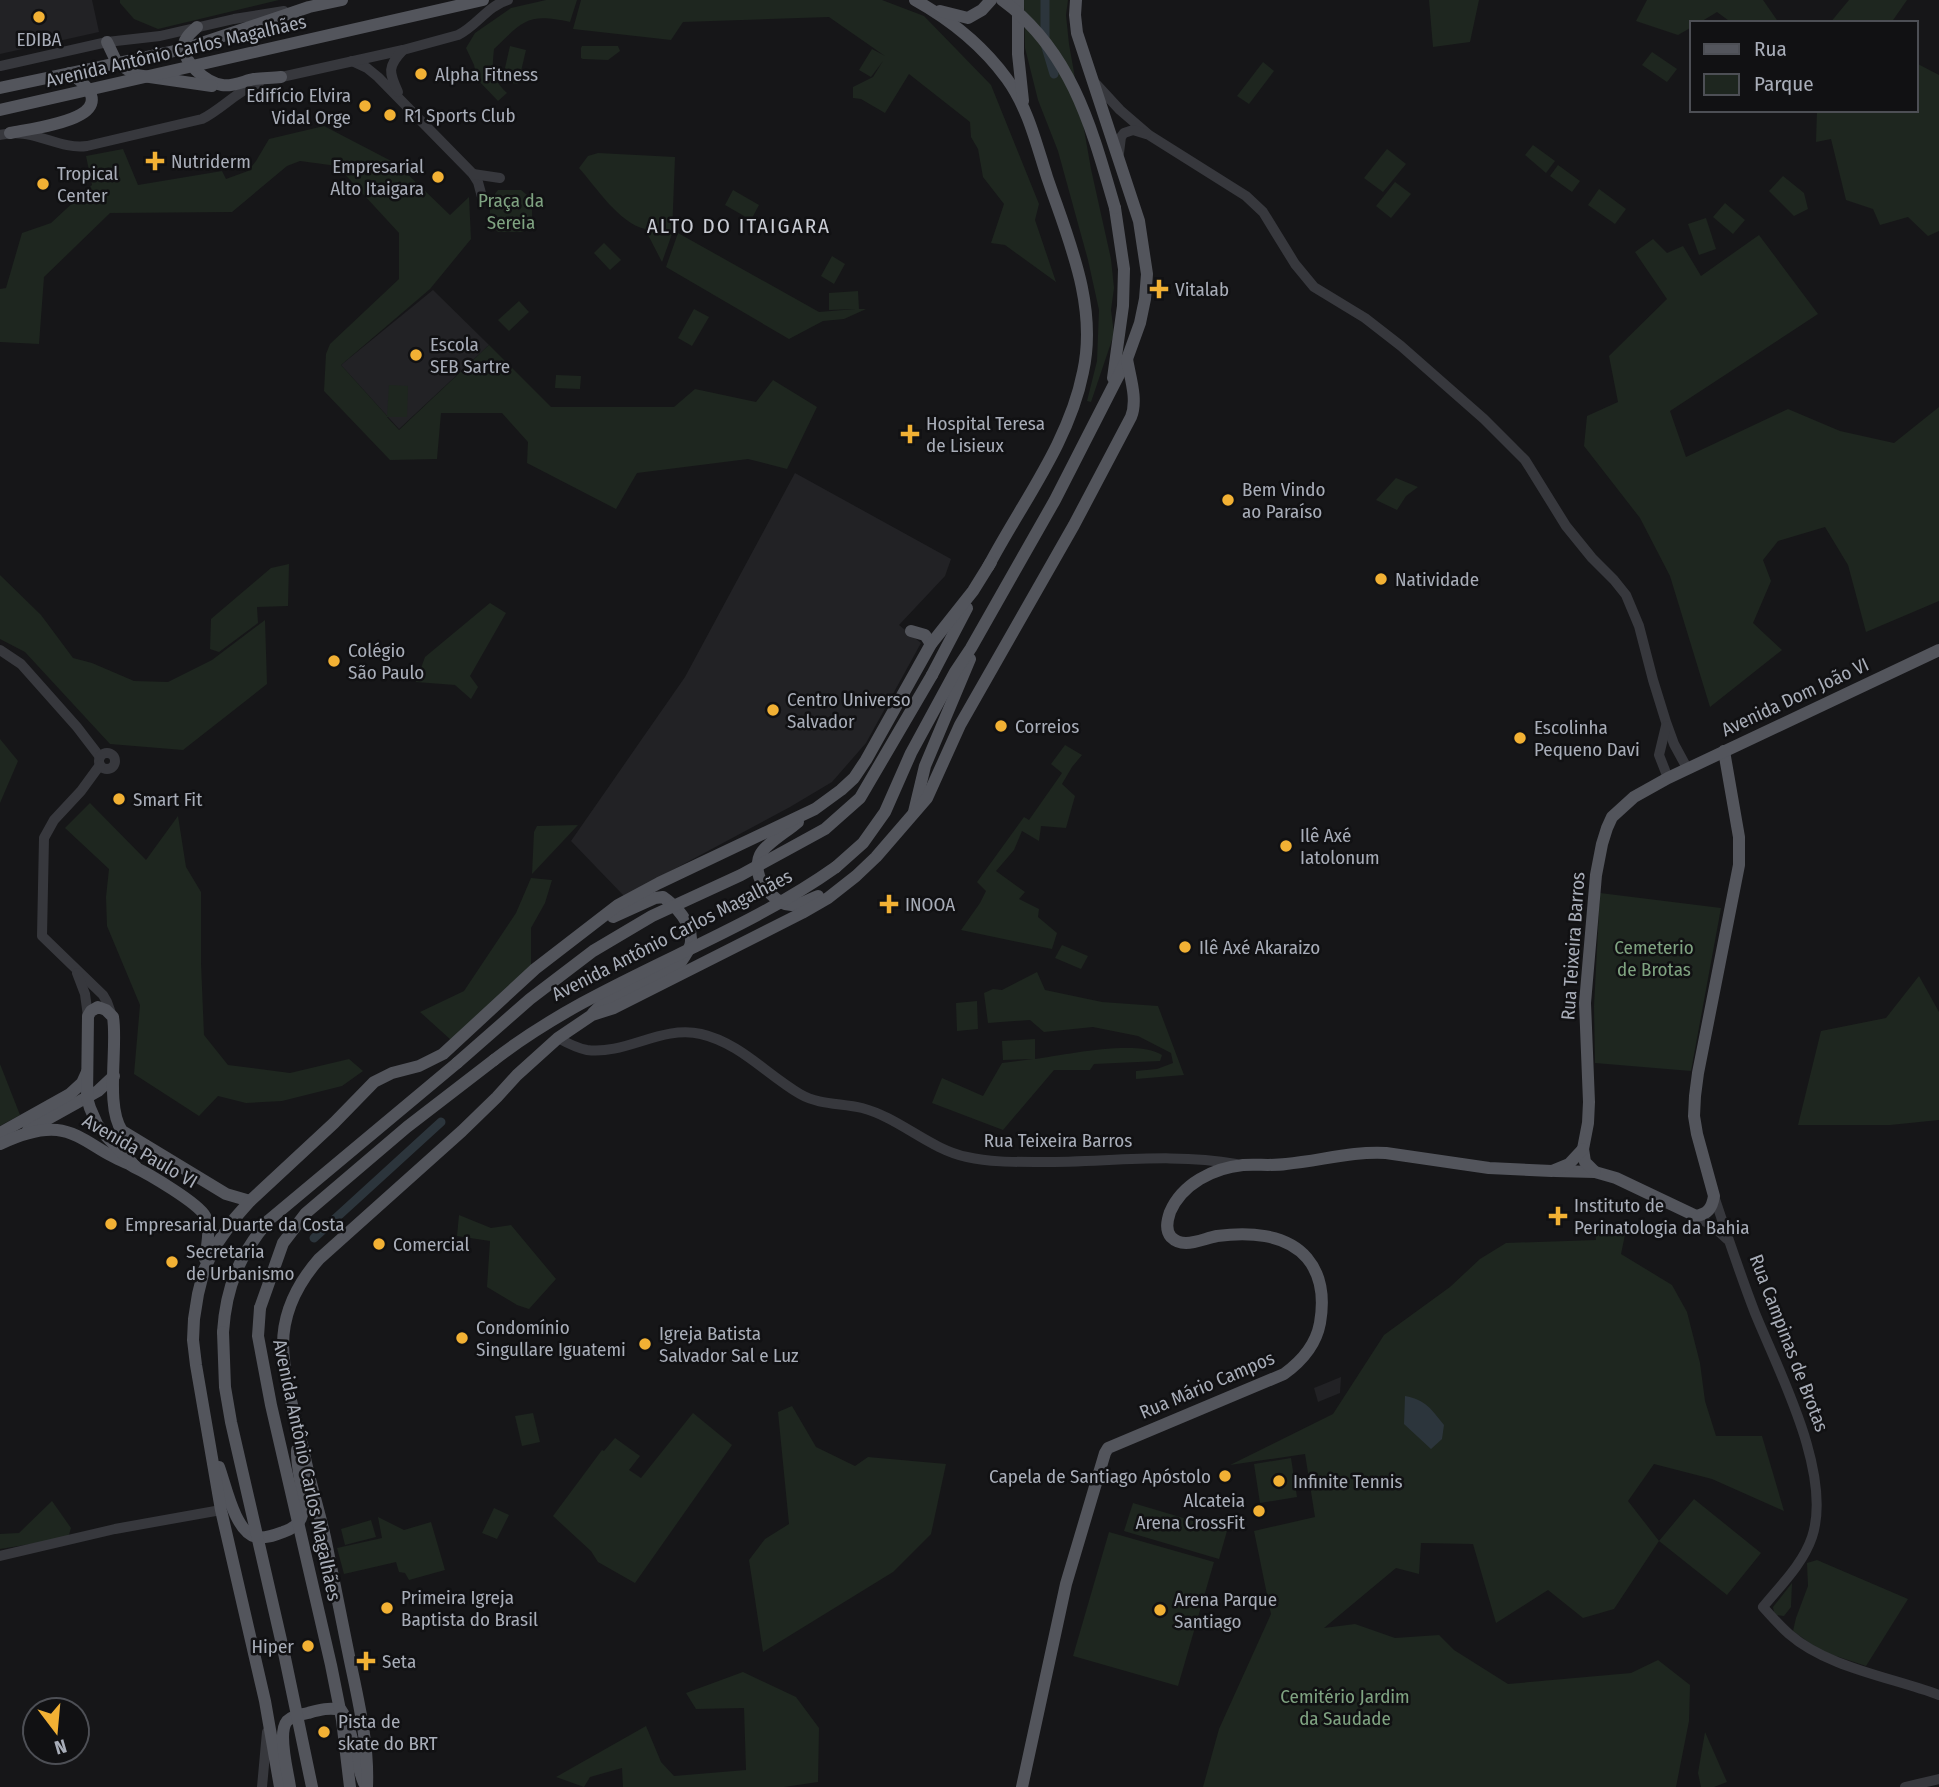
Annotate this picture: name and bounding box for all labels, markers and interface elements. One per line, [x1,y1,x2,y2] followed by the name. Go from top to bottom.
[31,9,47,25] marker: EDIBA
[43,10,309,92] street label: Avenida Antônio Carlos Magalhães
[1690,21,1918,112] legend
[16,28,62,51] place label: EDIBA
[1754,36,1787,62] text: Rua
[435,63,538,86] place label: Alpha Fitness
[413,66,429,82] marker: Alpha Fitness
[1754,71,1814,97] text: Parque
[246,84,351,129] place label: Edifício Elvira Vidal Orge
[357,98,373,114] marker: Edifício Elvira Vidal Orge
[404,104,516,127] place label: R1 Sports Club
[382,107,398,123] marker: R1 Sports Club
[171,150,251,173] place label: Nutriderm
[145,151,165,171] marker: Nutriderm
[330,155,424,200] place label: Empresarial Alto Itaigara
[57,162,118,207] place label: Tropical Center
[430,169,446,185] marker: Empresarial Alto Itaigara
[35,176,51,192] marker: Tropical Center
[478,189,544,234] park label: Praça da Sereia
[647,213,831,239] district label: ALTO DO ITAIGARA
[1175,278,1229,301] place label: Vitalab
[1149,279,1169,299] marker: Vitalab
[430,333,510,378] place label: Escola SEB Sartre
[408,347,424,363] marker: Escola SEB Sartre
[926,412,1045,457] place label: Hospital Teresa de Lisieux
[900,424,920,444] marker: Hospital Teresa de Lisieux
[1242,478,1326,523] place label: Bem Vindo ao Paraíso
[1220,492,1236,508] marker: Bem Vindo ao Paraíso
[1395,568,1479,591] place label: Natividade
[1373,571,1389,587] marker: Natividade
[348,639,424,684] place label: Colégio São Paulo
[326,653,342,669] marker: Colégio São Paulo
[1718,653,1872,741] street label: Avenida Dom João VI
[787,688,911,733] place label: Centro Universo Salvador
[765,702,781,718] marker: Centro Universo Salvador
[1015,715,1079,738] place label: Correios
[1534,716,1640,761] place label: Escolinha Pequeno Davi
[993,718,1009,734] marker: Correios
[1512,730,1528,746] marker: Escolinha Pequeno Davi
[133,788,203,811] place label: Smart Fit
[111,791,127,807] marker: Smart Fit
[1300,824,1380,869] place label: Ilê Axé Iatolonum
[1278,838,1294,854] marker: Ilê Axé Iatolonum
[548,864,796,1006] street label: Avenida Antônio Carlos Magalhães
[1556,871,1590,1021] street label: Rua Teixeira Barros
[905,893,955,916] place label: INOOA
[879,894,899,914] marker: INOOA
[1199,936,1320,959] place label: Ilê Axé Akaraizo
[1614,936,1694,981] park label: Cemeterio de Brotas
[1177,939,1193,955] marker: Ilê Axé Akaraizo
[78,1109,202,1193] street label: Avenida Paulo VI
[984,1129,1132,1152] street label: Rua Teixeira Barros
[1574,1194,1750,1239] place label: Instituto de Perinatologia da Bahia
[1548,1206,1568,1226] marker: Instituto de Perinatologia da Bahia
[125,1213,345,1236] place label: Empresarial Duarte da Costa
[103,1216,119,1232] marker: Empresarial Duarte da Costa
[393,1233,469,1256] place label: Comercial
[371,1236,387,1252] marker: Comercial
[186,1240,295,1285] place label: Secretaria de Urbanismo
[1745,1251,1833,1435] street label: Rua Campinas de Brotas
[164,1254,180,1270] marker: Secretaria de Urbanismo
[476,1316,626,1361] place label: Condomínio Singullare Iguatemi
[659,1322,799,1367] place label: Igreja Batista Salvador Sal e Luz
[454,1330,470,1346] marker: Condomínio Singullare Iguatemi
[637,1336,653,1352] marker: Igreja Batista Salvador Sal e Luz
[268,1337,346,1603] street label: Avenida Antônio Carlos Magalhães
[1136,1346,1278,1424] street label: Rua Mário Campos
[989,1465,1211,1488] place label: Capela de Santiago Apóstolo
[1217,1468,1233,1484] marker: Capela de Santiago Apóstolo
[1293,1470,1403,1493] place label: Infinite Tennis
[1271,1473,1287,1489] marker: Infinite Tennis
[1136,1489,1246,1534] place label: Alcateia Arena CrossFit
[1251,1503,1267,1519] marker: Alcateia Arena CrossFit
[401,1586,538,1631] place label: Primeira Igreja Baptista do Brasil
[1174,1588,1277,1633] place label: Arena Parque Santiago
[379,1600,395,1616] marker: Primeira Igreja Baptista do Brasil
[1152,1602,1168,1618] marker: Arena Parque Santiago
[252,1635,294,1658] place label: Hiper
[300,1638,316,1654] marker: Hiper
[382,1650,416,1673] place label: Seta
[356,1651,376,1671] marker: Seta
[1280,1685,1410,1730] park label: Cemitério Jardim da Saudade
[21,1696,91,1766] north arrow
[338,1710,438,1755] place label: Pista de skate do BRT
[316,1724,332,1740] marker: Pista de skate do BRT
[52,1734,69,1759] text: N

